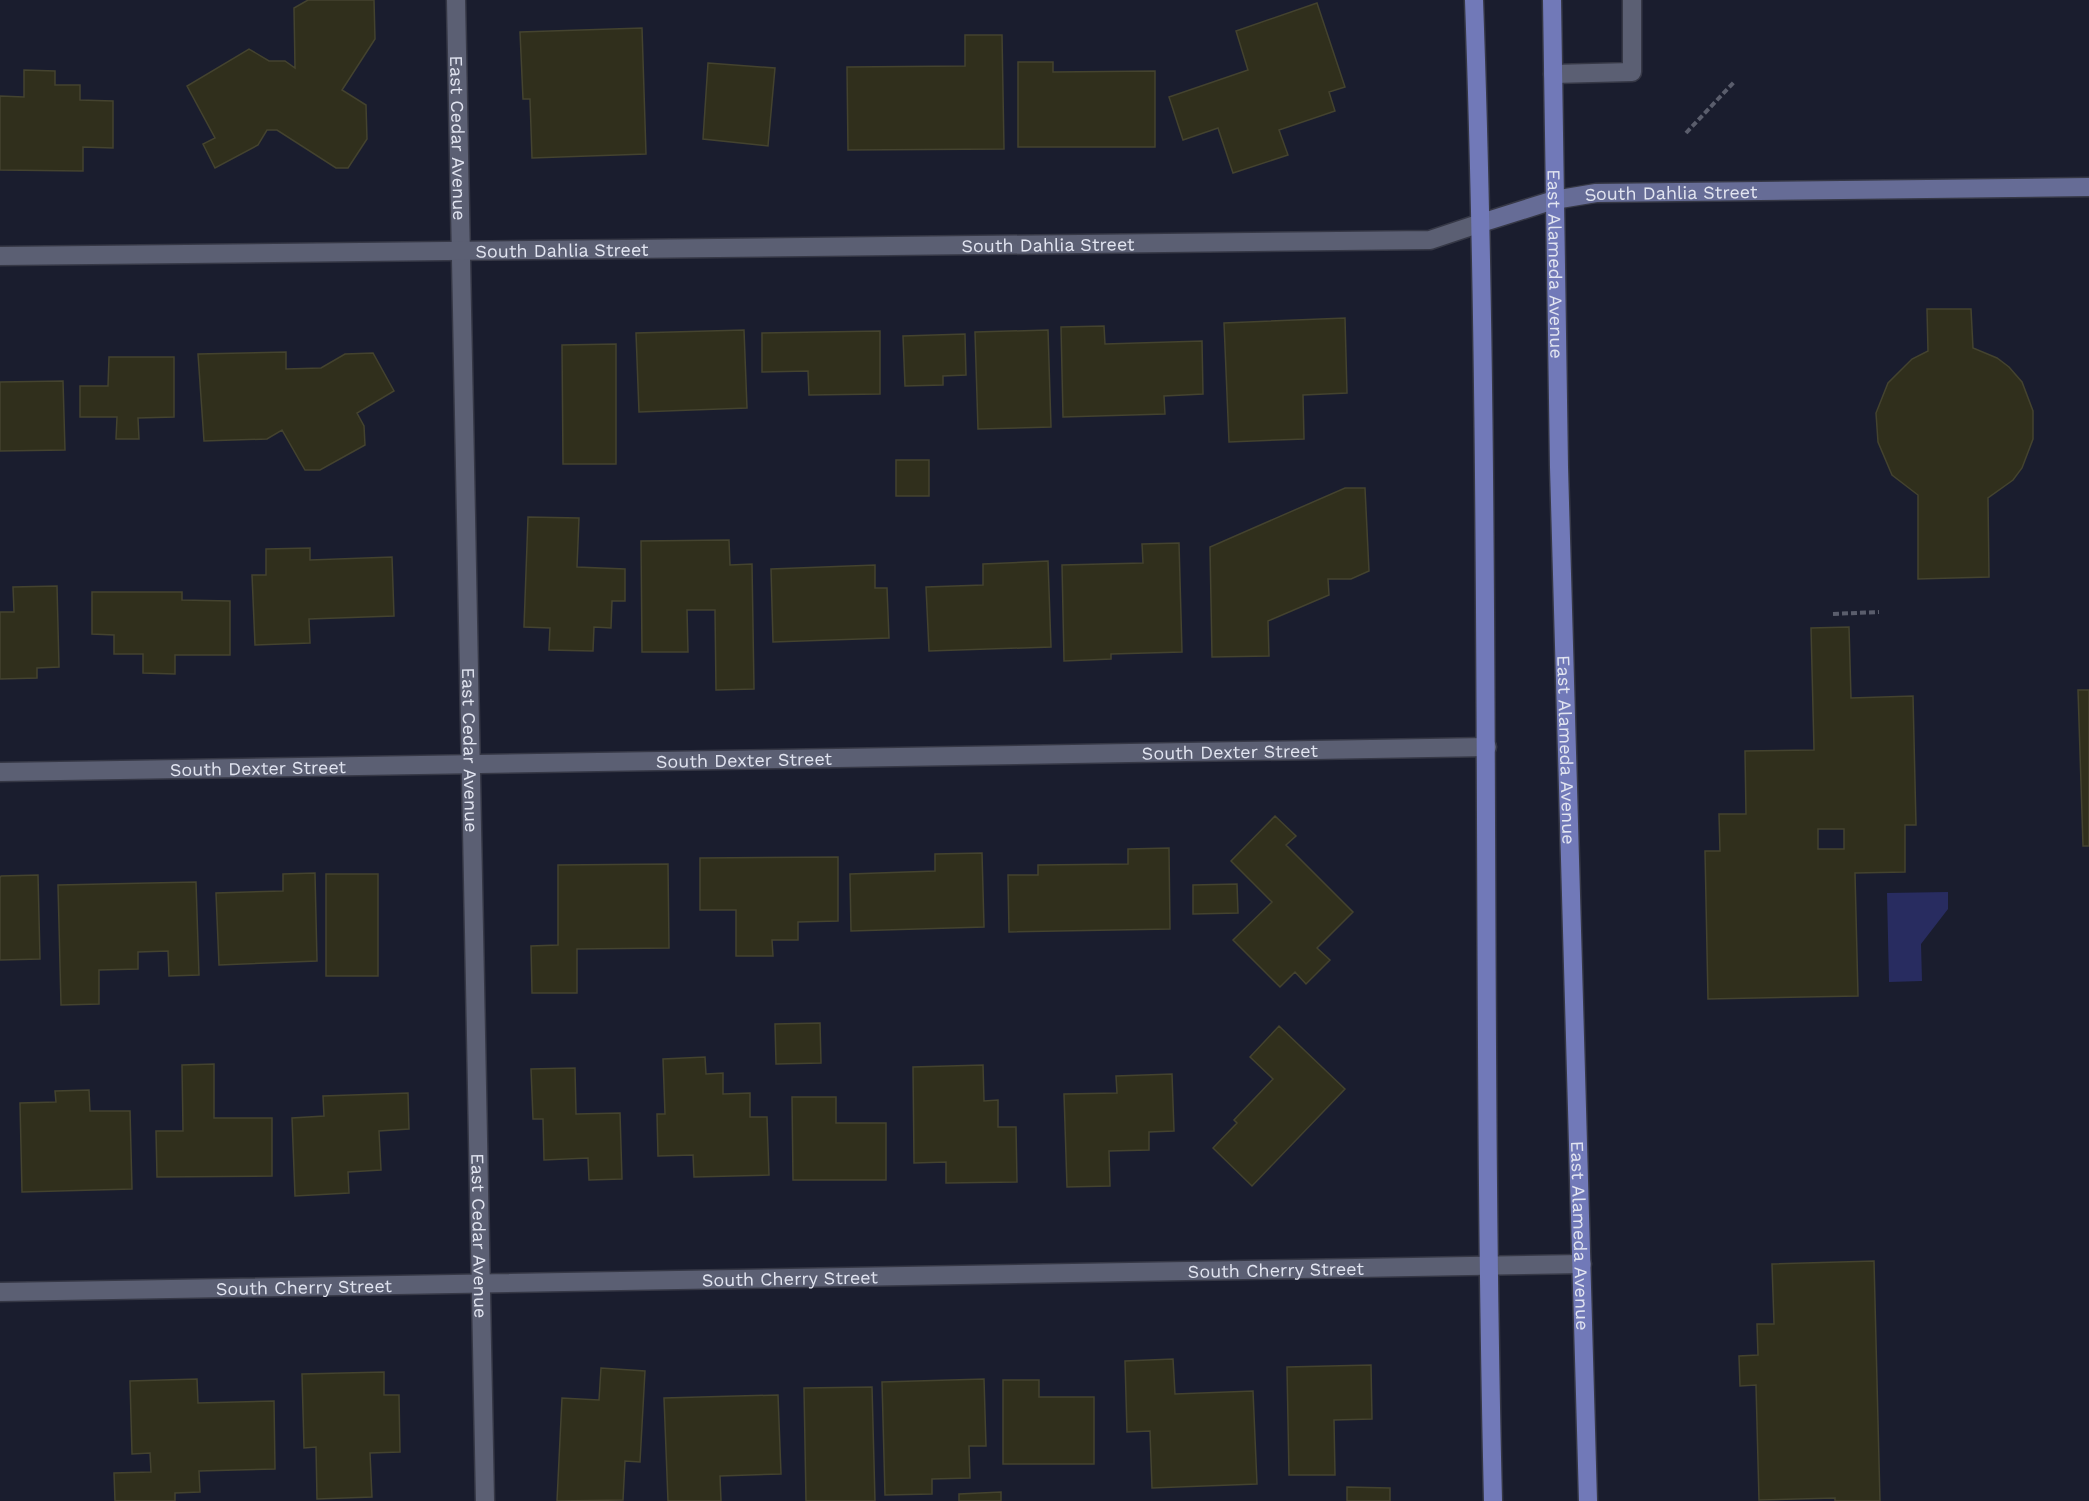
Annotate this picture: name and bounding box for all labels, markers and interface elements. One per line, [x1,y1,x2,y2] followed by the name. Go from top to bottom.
[447,55,471,221] street label: East Cedar Avenue
[1544,169,1568,359] street label: East Alameda Avenue
[1583,181,1758,205] street label: South Dahlia Street
[961,233,1135,256] street label: South Dahlia Street
[475,238,649,261] street label: South Dahlia Street
[1554,655,1580,845] street label: East Alameda Avenue
[458,667,483,833] street label: East Cedar Avenue
[1142,739,1319,763] street label: South Dexter Street
[656,748,833,771] street label: South Dexter Street
[170,756,347,780] street label: South Dexter Street
[1567,1141,1594,1331] street label: East Alameda Avenue
[468,1153,492,1319] street label: East Cedar Avenue
[1188,1257,1364,1281] street label: South Cherry Street
[702,1266,879,1290] street label: South Cherry Street
[216,1275,393,1299] street label: South Cherry Street

